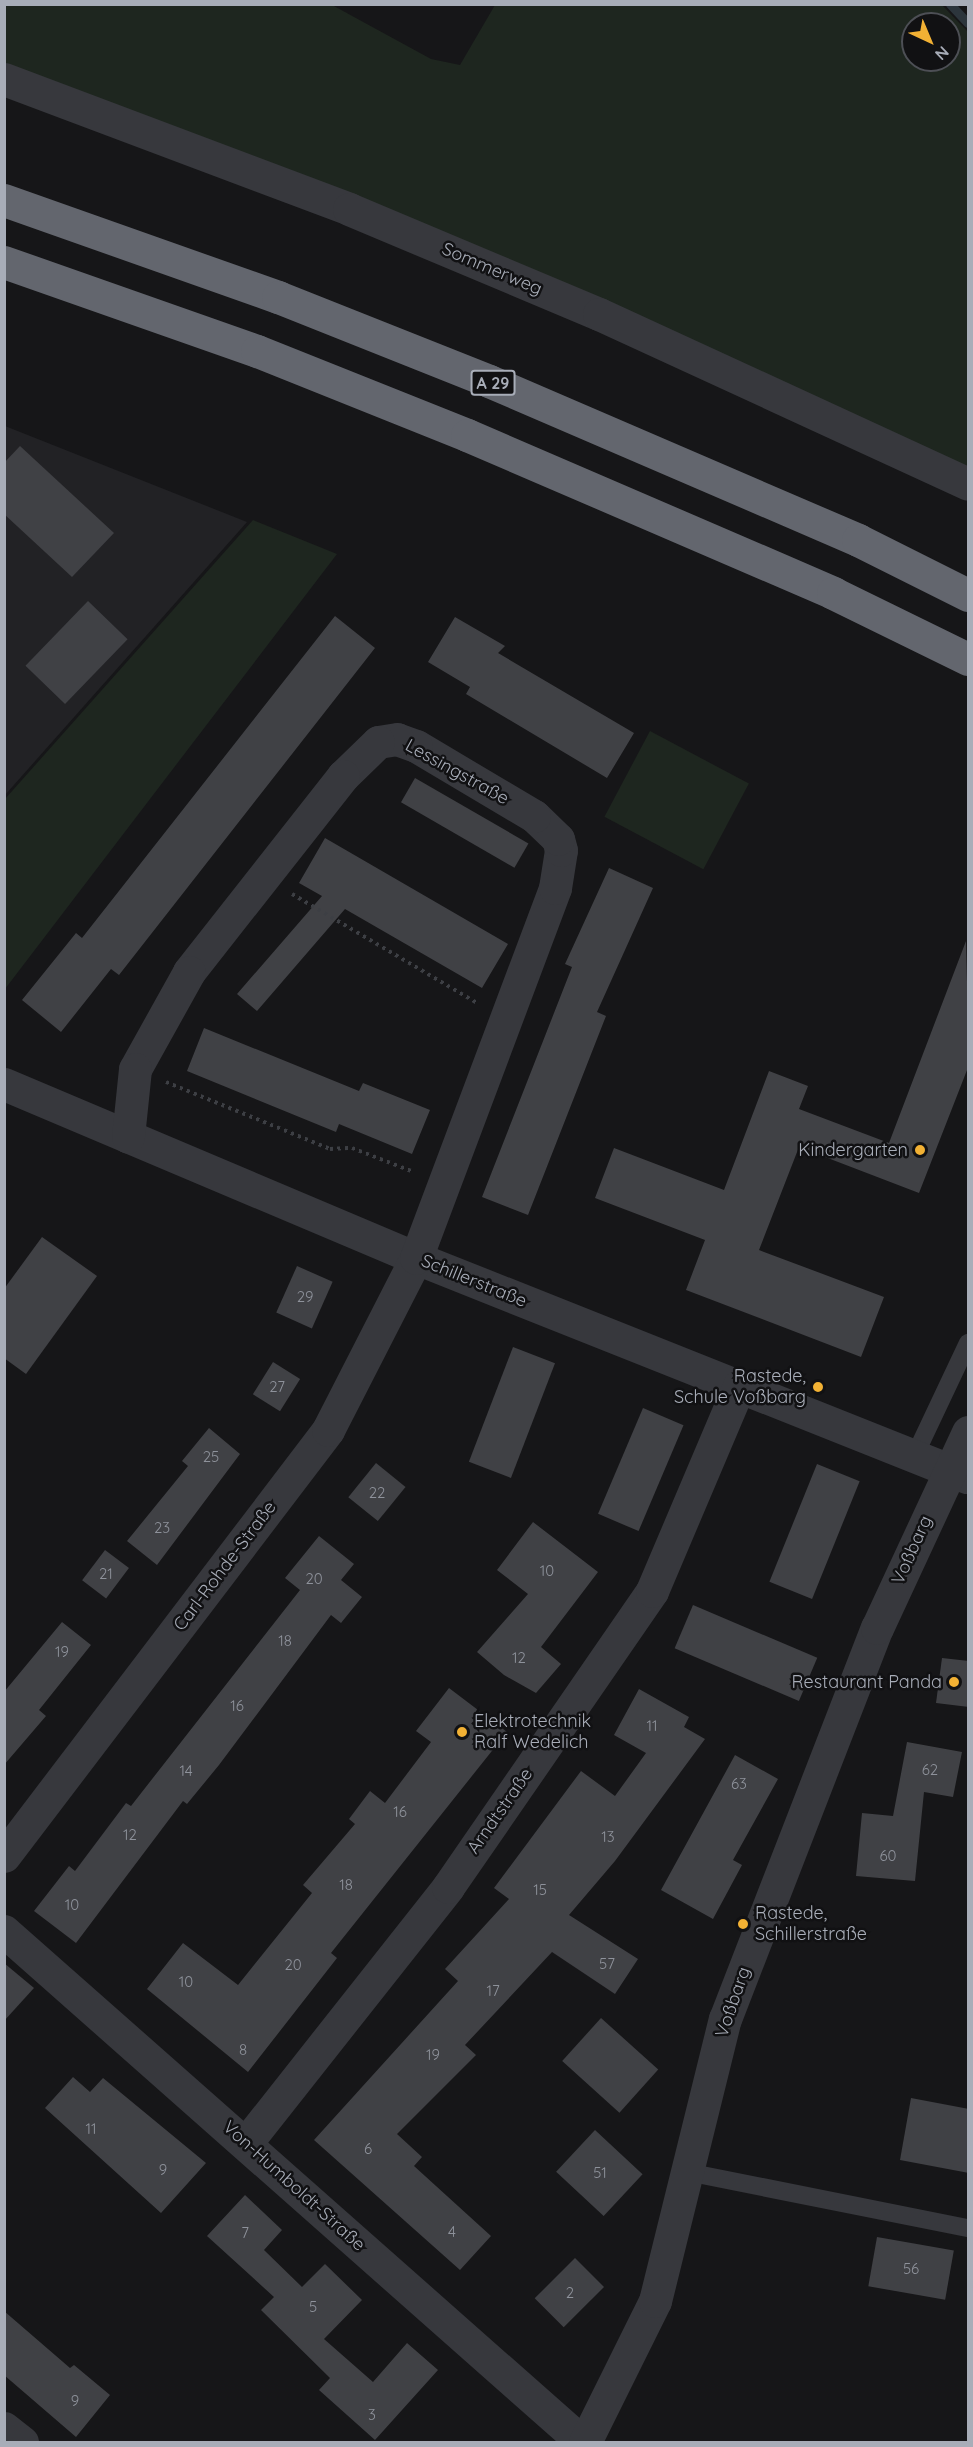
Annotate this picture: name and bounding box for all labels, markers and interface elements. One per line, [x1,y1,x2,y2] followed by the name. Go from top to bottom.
[901,12,961,72] north arrow
[931,42,953,65] text: N
[439,238,545,300] street label: Sommerweg
[470,370,516,396] road number: A 29
[401,735,513,809] street label: Lessingstraße
[798,1139,908,1161] place label: Kindergarten
[913,1143,927,1157] marker: Kindergarten
[418,1250,530,1312] street label: Schillerstraße
[297,1288,313,1306] house number: 29
[674,1366,806,1408] place label: Rastede, Schule Voßbarg
[269,1378,285,1396] house number: 27
[811,1380,825,1394] marker: Rastede, Schule Voßbarg
[203,1448,219,1466] house number: 25
[369,1484,385,1502] house number: 22
[169,1497,281,1635] street label: Carl-Rohde-Straße
[887,1512,937,1588] street label: Voßbarg
[154,1519,170,1537] house number: 23
[540,1562,554,1580] house number: 10
[99,1565,113,1583] house number: 21
[305,1570,323,1588] house number: 20
[278,1632,292,1650] house number: 18
[55,1643,69,1661] house number: 19
[512,1649,526,1667] house number: 12
[792,1671,942,1693] place label: Restaurant Panda
[947,1675,961,1689] marker: Restaurant Panda
[230,1697,244,1715] house number: 16
[474,1711,591,1754] place label: Elektrotechnik Ralf Wedelich
[646,1717,658,1735] house number: 11
[455,1725,469,1739] marker: Elektrotechnik Ralf Wedelich
[922,1761,938,1779] house number: 62
[179,1762,193,1780] house number: 14
[463,1764,537,1858] street label: Arndtstraße
[731,1775,747,1793] house number: 63
[393,1803,407,1821] house number: 16
[123,1826,137,1844] house number: 12
[601,1828,615,1846] house number: 13
[880,1847,896,1865] house number: 60
[339,1876,353,1894] house number: 18
[533,1881,547,1899] house number: 15
[65,1896,79,1914] house number: 10
[755,1903,867,1946] place label: Rastede, Schillerstraße
[736,1917,750,1931] marker: Rastede, Schillerstraße
[599,1955,615,1973] house number: 57
[284,1956,302,1974] house number: 20
[711,1964,755,2040] street label: Voßbarg
[179,1973,193,1991] house number: 10
[486,1982,500,2000] house number: 17
[239,2041,247,2059] house number: 8
[426,2046,440,2064] house number: 19
[218,2116,370,2256] street label: Von-Humboldt-Straße
[85,2120,97,2138] house number: 11
[364,2140,372,2158] house number: 6
[159,2161,167,2179] house number: 9
[593,2164,607,2182] house number: 51
[448,2223,456,2241] house number: 4
[241,2224,249,2242] house number: 7
[903,2260,919,2278] house number: 56
[566,2284,574,2302] house number: 2
[309,2298,317,2316] house number: 5
[71,2392,79,2410] house number: 9
[368,2406,376,2424] house number: 3

